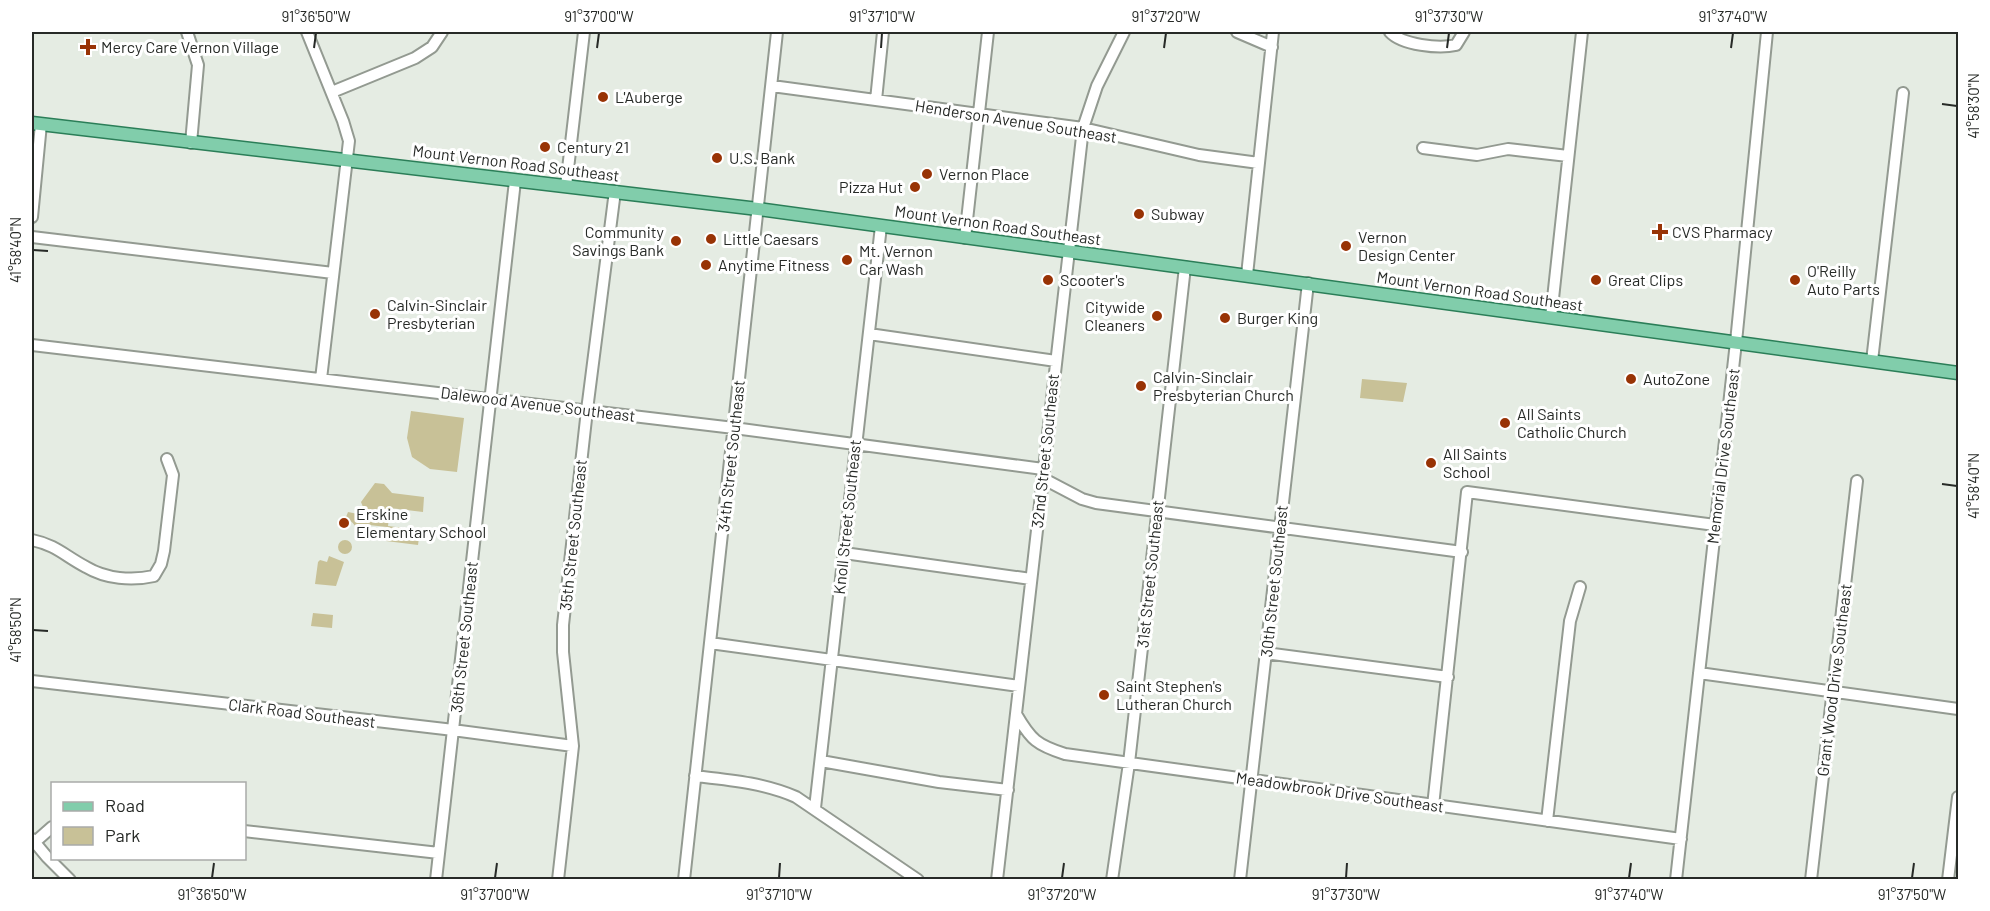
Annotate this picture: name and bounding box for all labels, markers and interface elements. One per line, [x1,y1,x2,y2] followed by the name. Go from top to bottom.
[281,7,351,25] text: 91°36'50"W
[564,7,634,25] text: 91°37'00"W
[849,7,915,25] text: 91°37'10"W
[1132,7,1200,25] text: 91°37'20"W
[1415,7,1483,25] text: 91°37'30"W
[1698,7,1768,25] text: 91°37'40"W
[101,37,279,56] place label: Mercy Care Vernon Village
[79,38,97,56] marker: Mercy Care Vernon Village
[1964,73,1982,139] text: 41°58'30"N
[615,87,683,106] place label: L'Auberge
[596,90,610,104] marker: L'Auberge
[914,95,1118,146] street label: Henderson Avenue Southeast
[557,137,629,156] place label: Century 21
[412,140,621,185] street label: Mount Vernon Road Southeast
[538,140,552,154] marker: Century 21
[729,148,795,167] place label: U.S. Bank
[710,151,724,165] marker: U.S. Bank
[939,164,1029,183] place label: Vernon Place
[920,167,934,181] marker: Vernon Place
[839,177,903,196] place label: Pizza Hut
[908,180,922,194] marker: Pizza Hut
[894,201,1102,248] street label: Mount Vernon Road Southeast
[1151,204,1205,223] place label: Subway
[1132,207,1146,221] marker: Subway
[6,217,24,283] text: 41°58'40"N
[572,222,665,259] place label: Community Savings Bank
[1672,222,1773,241] place label: CVS Pharmacy
[1653,225,1667,239] marker: CVS Pharmacy
[1358,227,1455,264] place label: Vernon Design Center
[723,229,819,248] place label: Little Caesars
[704,232,718,246] marker: Little Caesars
[669,234,683,248] marker: Community Savings Bank
[1339,239,1353,253] marker: Vernon Design Center
[859,241,933,278] place label: Mt. Vernon Car Wash
[840,253,854,267] marker: Mt. Vernon Car Wash
[718,255,829,274] place label: Anytime Fitness
[699,258,713,272] marker: Anytime Fitness
[1807,261,1880,298] place label: O'Reilly Auto Parts
[1376,267,1584,314] street label: Mount Vernon Road Southeast
[1060,270,1125,289] place label: Scooter's
[1608,270,1683,289] place label: Great Clips
[1041,273,1055,287] marker: Scooter's
[1589,273,1603,287] marker: Great Clips
[1788,273,1802,287] marker: O'Reilly Auto Parts
[387,295,487,332] place label: Calvin-Sinclair Presbyterian
[1084,297,1145,334] place label: Citywide Cleaners
[368,307,382,321] marker: Calvin-Sinclair Presbyterian
[1237,308,1318,327] place label: Burger King
[1150,309,1164,323] marker: Citywide Cleaners
[1218,311,1232,325] marker: Burger King
[1153,367,1294,404] place label: Calvin-Sinclair Presbyterian Church
[1702,367,1743,545] street label: Memorial Drive Southeast
[1643,369,1710,388] place label: AutoZone
[1624,372,1638,386] marker: AutoZone
[1027,373,1062,529] street label: 32nd Street Southeast
[713,379,748,533] street label: 34th Street Southeast
[1134,379,1148,393] marker: Calvin-Sinclair Presbyterian Church
[440,382,636,425] street label: Dalewood Avenue Southeast
[1517,404,1627,441] place label: All Saints Catholic Church
[1498,416,1512,430] marker: All Saints Catholic Church
[829,439,864,595] street label: Knoll Street Southeast
[1443,444,1507,481] place label: All Saints School
[1964,453,1982,519] text: 41°58'40"N
[1424,456,1438,470] marker: All Saints School
[555,458,590,612] street label: 35th Street Southeast
[1132,499,1167,649] street label: 31st Street Southeast
[356,504,486,541] place label: Erskine Elementary School
[1256,504,1291,658] street label: 30th Street Southeast
[337,516,351,530] marker: Erskine Elementary School
[446,560,481,714] street label: 36th Street Southeast
[1812,582,1855,777] street label: Grant Wood Drive Southeast
[6,597,24,663] text: 41°58'50"N
[1116,676,1232,713] place label: Saint Stephen's Lutheran Church
[1097,688,1111,702] marker: Saint Stephen's Lutheran Church
[227,694,377,731] street label: Clark Road Southeast
[1235,767,1445,816] street label: Meadowbrook Drive Southeast
[51,782,246,860] legend
[105,794,145,816] text: Road
[105,824,140,846] text: Park
[177,885,247,903] text: 91°36'50"W
[460,885,530,903] text: 91°37'00"W
[746,885,812,903] text: 91°37'10"W
[1028,885,1096,903] text: 91°37'20"W
[1312,885,1380,903] text: 91°37'30"W
[1594,885,1664,903] text: 91°37'40"W
[1878,885,1946,903] text: 91°37'50"W

